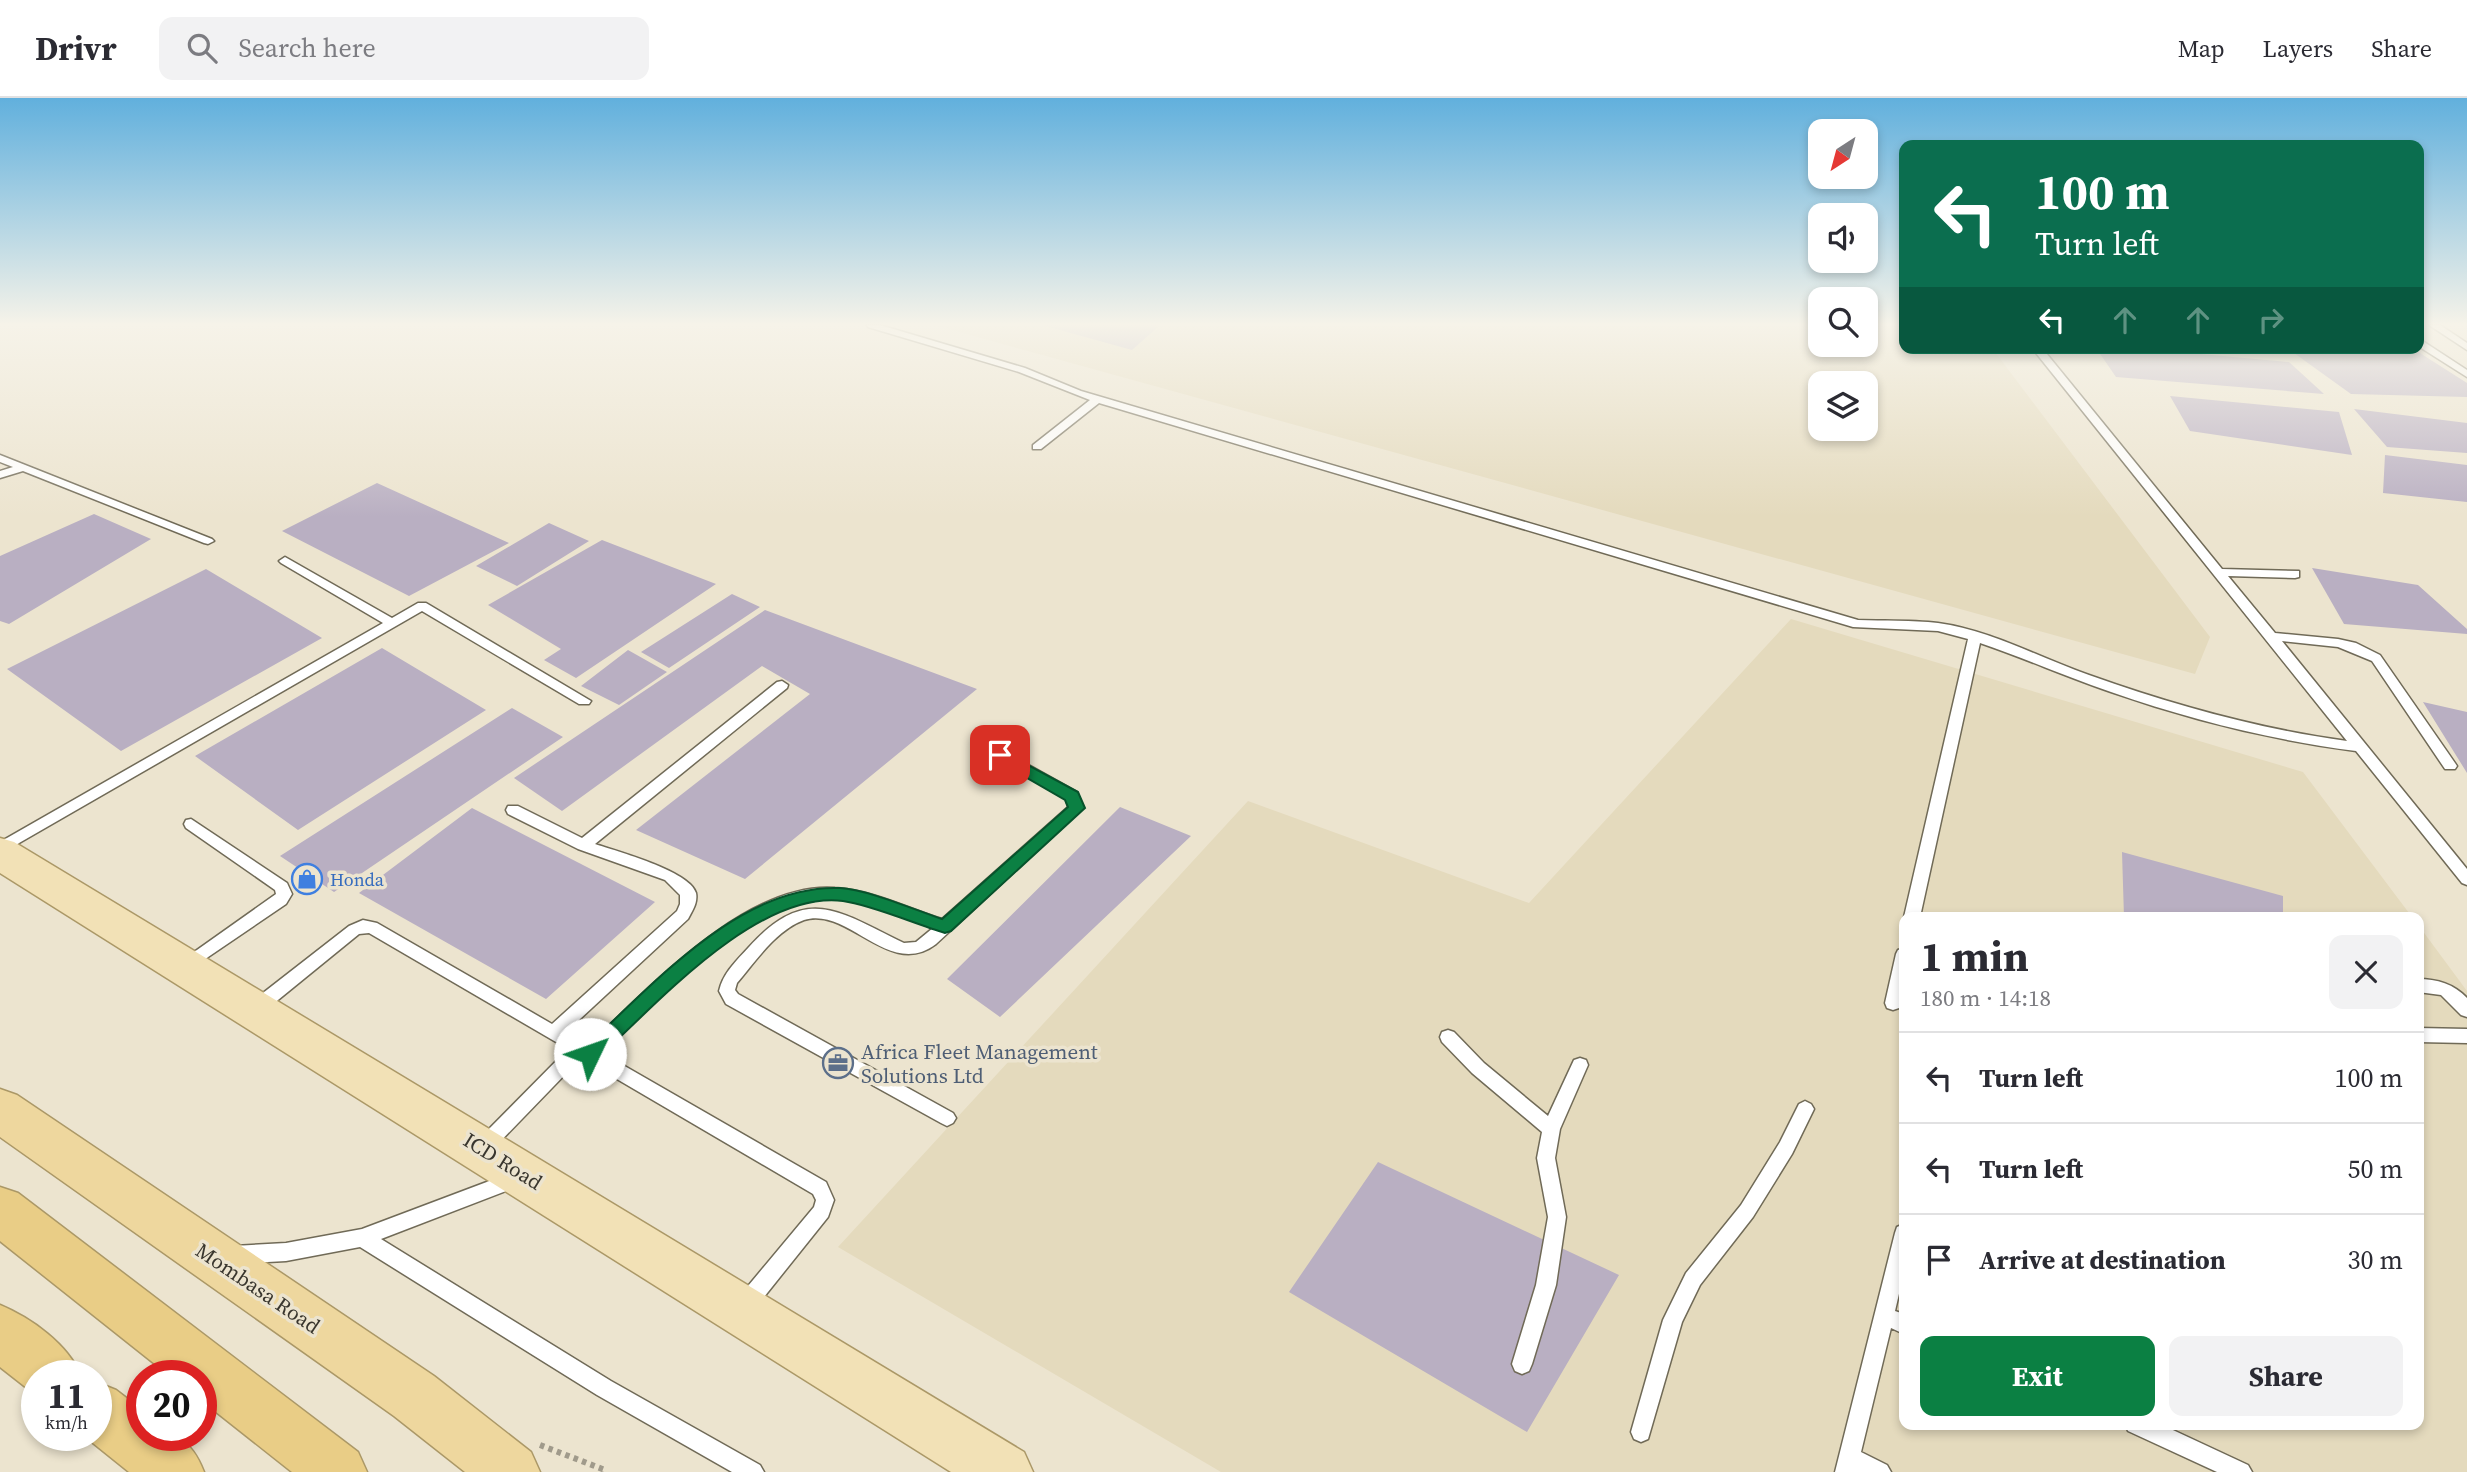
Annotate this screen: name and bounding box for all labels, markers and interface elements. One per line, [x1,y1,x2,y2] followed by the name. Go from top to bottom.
[159,17,649,80] search box
[35,26,117,71] text: Drivr
[183,29,221,67] icon: search
[239,30,376,66] text: Search here
[2178,32,2225,65] text: Map
[2263,32,2333,65] text: Layers
[2371,32,2432,65] text: Share
[1808,119,1878,189] north arrow
[1808,119,1878,441] map controls
[2035,158,2170,225] text: 100 m
[1920,168,2011,259] icon: left
[1808,203,1878,273] button: sound
[2035,222,2159,266] text: Turn left
[1808,287,1878,357] button: search
[2033,301,2071,339] icon: left
[2106,301,2144,339] icon: ahead
[2179,301,2217,339] icon: ahead
[2252,301,2290,339] icon: right
[1808,371,1878,441] button: layers
[970,725,1030,785] pin
[981,736,1019,774] icon: arrive
[290,862,324,896] shop icon: Honda
[330,867,385,892] place label: Honda
[1920,927,2029,985] text: 1 min
[2329,935,2403,1009] button: close
[1920,982,2051,1014] text: 180 m · 14:18
[553,1017,627,1091] position arrow
[861,1037,1098,1090] place label: Africa Fleet Management Solutions Ltd
[821,1046,855,1080] office icon: Africa Fleet Management Solutions Ltd
[1920,1059,1958,1097] icon: left
[1979,1060,2083,1096] text: Turn left
[2335,1060,2403,1096] text: 100 m
[458,1125,548,1197] street label: ICD Road
[1920,1150,1958,1188] icon: left
[1979,1151,2083,1187] text: Turn left
[2348,1151,2403,1187] text: 50 m
[190,1236,326,1340] street label: Mombasa Road
[1920,1241,1958,1279] icon: arrive
[1979,1242,2226,1278] text: Arrive at destination
[2348,1242,2403,1278] text: 30 m
[1920,1336,2155,1416] button: Exit
[2169,1336,2403,1416] button: Share
[126,1360,217,1451] speed limit sign: 20
[48,1372,85,1420] text: 11
[45,1410,88,1435] text: km/h

